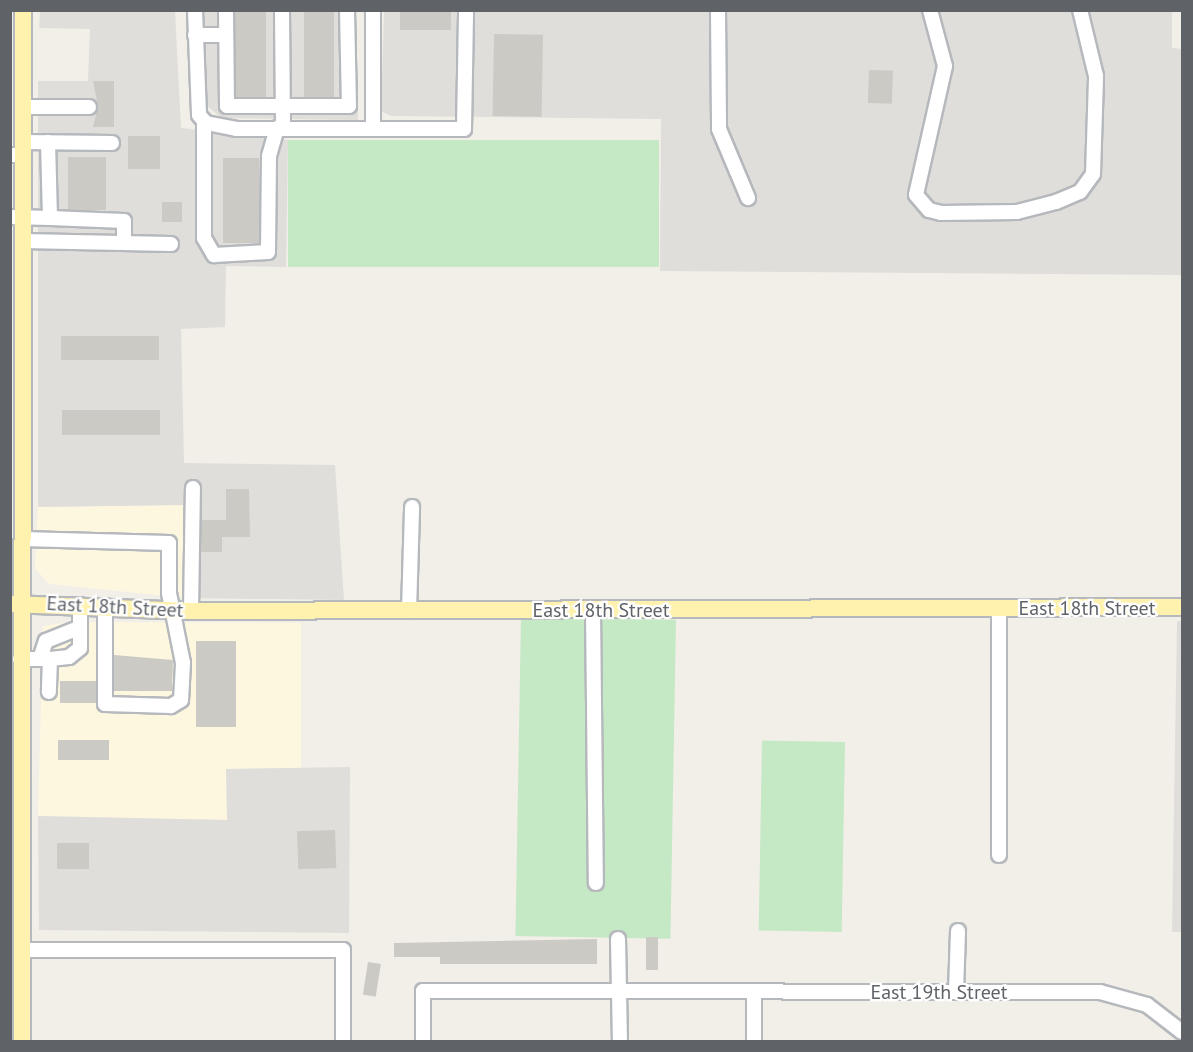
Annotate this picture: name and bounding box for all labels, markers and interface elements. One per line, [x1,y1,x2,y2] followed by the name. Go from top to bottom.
[46,591,184,623] street label: East 18th Street
[1018,596,1156,620] street label: East 18th Street
[532,598,670,622] street label: East 18th Street
[870,980,1008,1004] street label: East 19th Street

